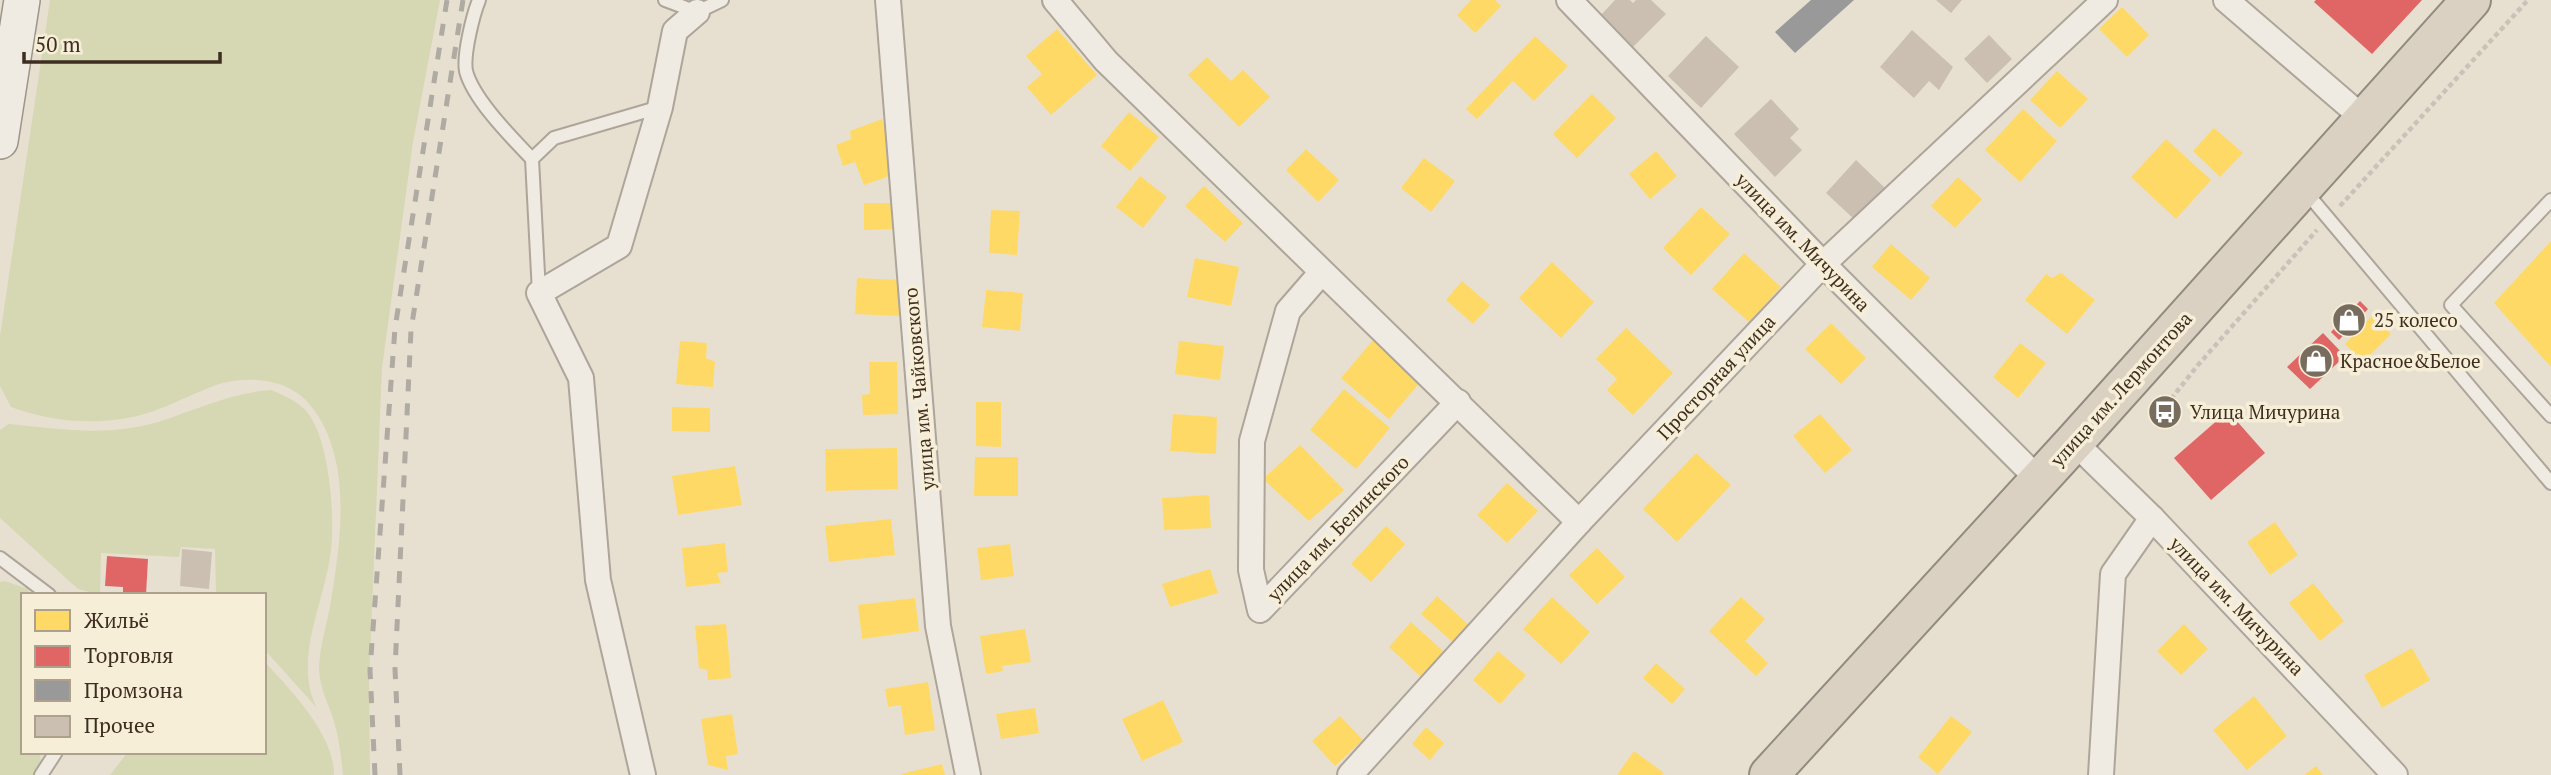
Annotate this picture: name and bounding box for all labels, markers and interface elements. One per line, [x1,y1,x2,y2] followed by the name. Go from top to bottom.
[24,21,220,65] scale bar
[35,30,81,58] text: 50 m
[1730,166,1876,317] street label: улица им. Мичурина
[897,286,940,493] street label: улица им. Чайковского
[2330,301,2368,339] shop icon: 25 колесо
[2044,306,2197,472] street label: улица им. Лермонтова
[2374,307,2458,332] place label: 25 колесо
[1651,308,1780,445] street label: Просторная улица
[2297,342,2335,380] shop icon: Красное&Белое
[2340,348,2481,373] place label: Красное&Белое
[2146,393,2184,431] bus stop icon: Улица Мичурина
[2190,399,2341,424] place label: Улица Мичурина
[1261,449,1414,607] street label: улица им. Белинского
[2164,530,2310,681] street label: улица им. Мичурина
[21,593,266,754] legend
[84,606,149,634] text: Жильё
[84,641,173,669] text: Торговля
[84,676,183,704] text: Промзона
[84,711,155,739] text: Прочее

